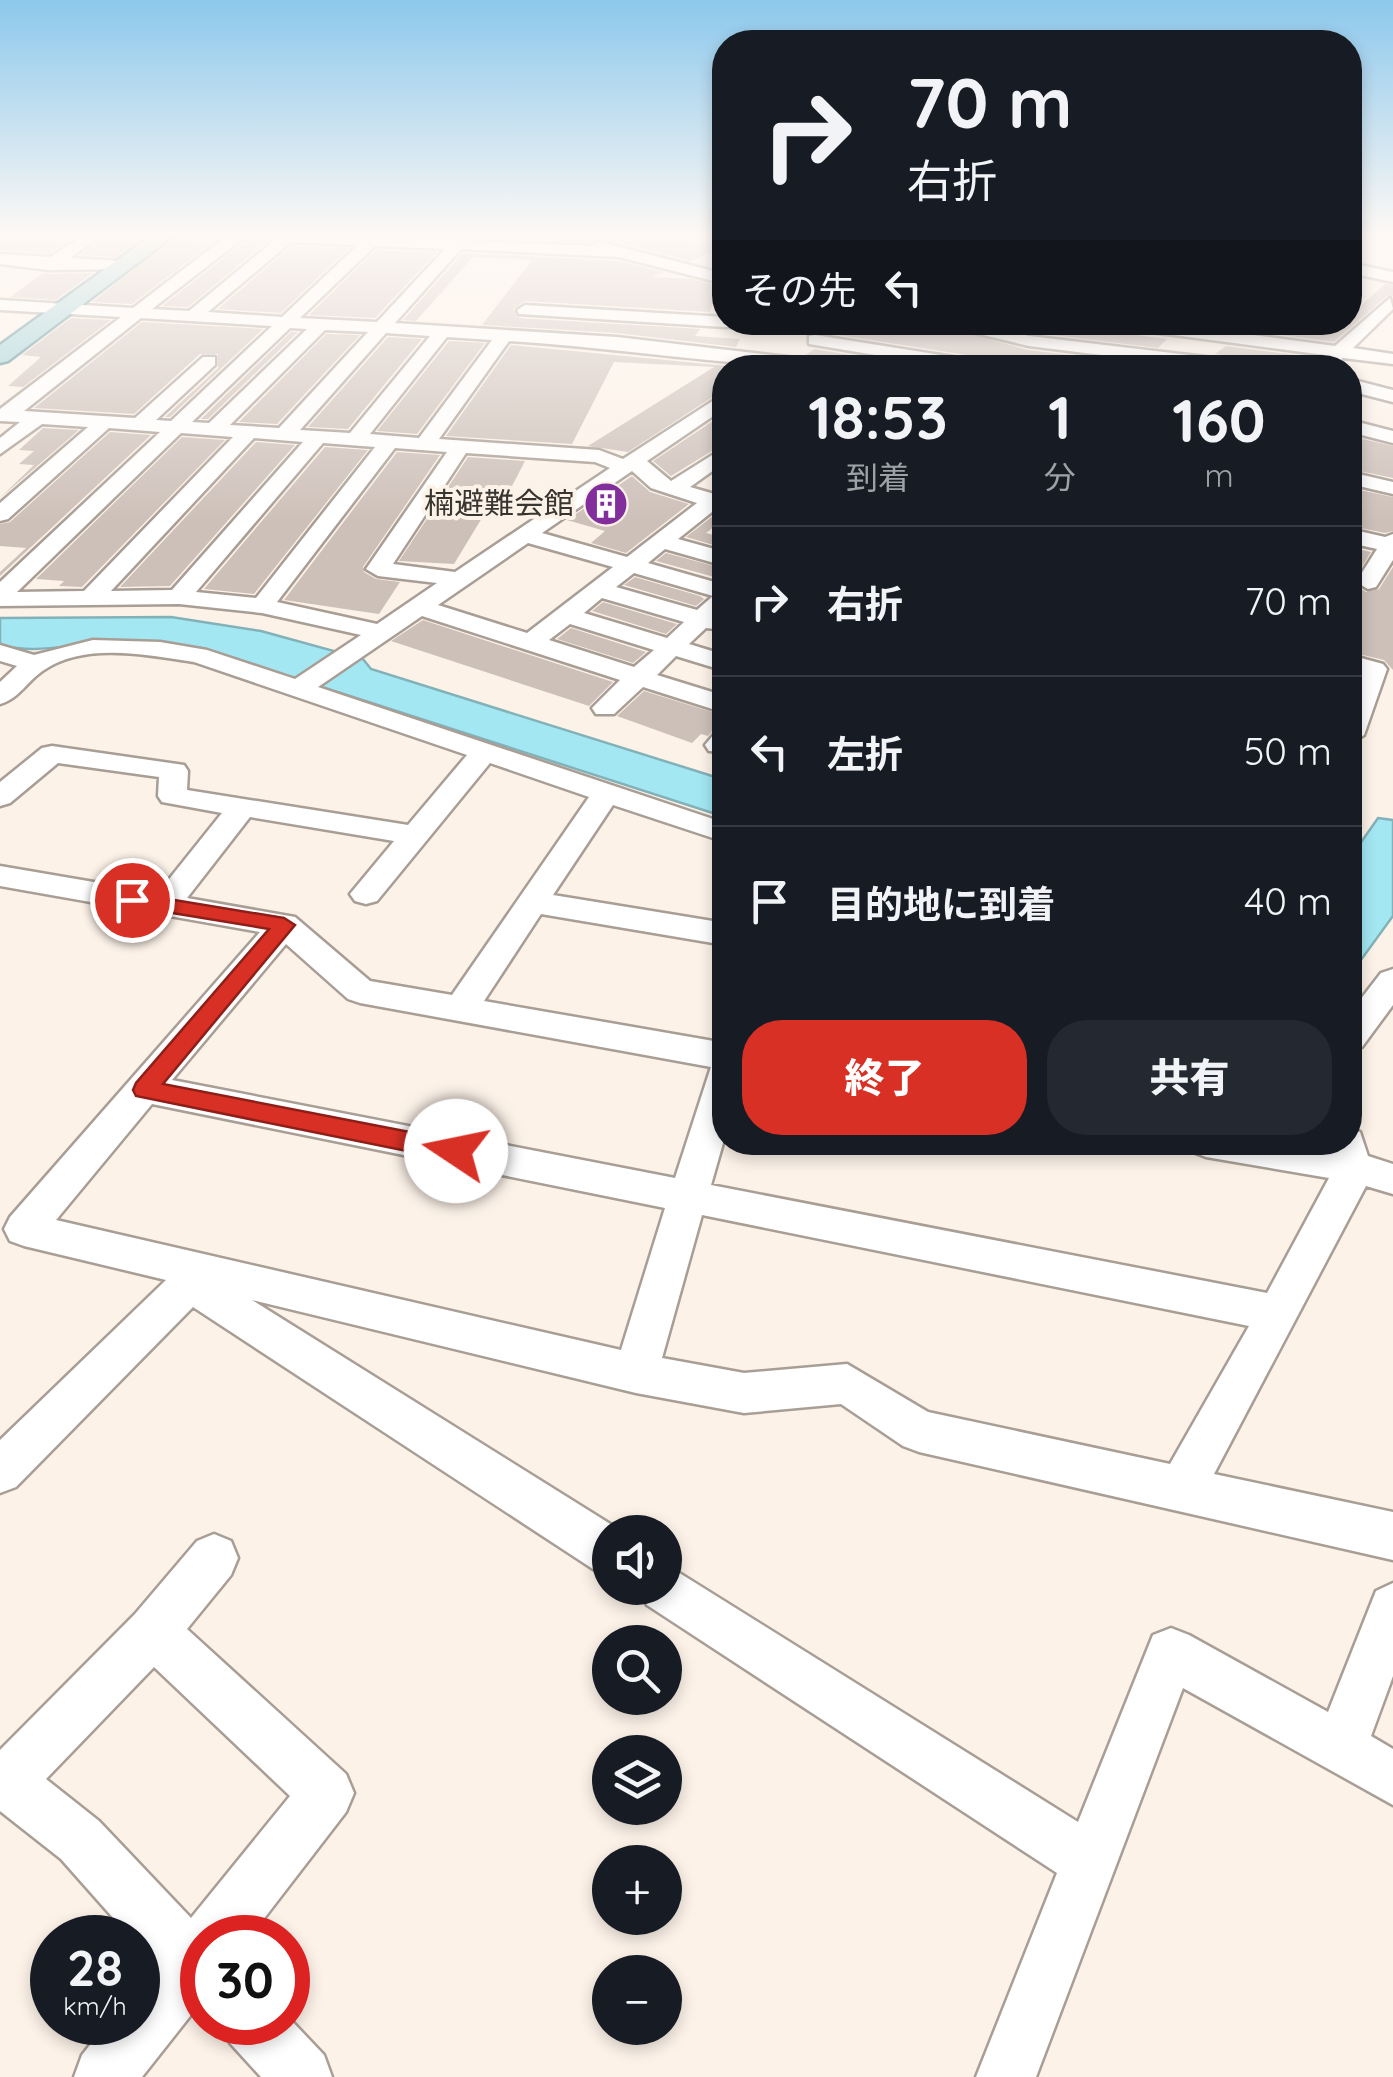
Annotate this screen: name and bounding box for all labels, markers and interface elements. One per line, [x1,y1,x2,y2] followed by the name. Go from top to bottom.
[907,58,1073,146] text: 70 m
[742,70,872,200] icon: right
[907,152,997,208] text: 右折
[876,260,931,315] icon: left
[742,266,856,314] text: その先
[808,379,948,454] text: 18:53
[1048,379,1072,454] text: 1
[1172,382,1266,457] text: 160
[1204,455,1234,495] text: m
[846,457,910,497] text: 到着
[1044,457,1076,497] text: 分
[583,481,629,527] building icon: 楠避難会館
[424,484,574,522] place label: 楠避難会館
[742,574,797,629] icon: right
[1245,577,1332,625] text: 70 m
[827,580,903,628] text: 右折
[742,724,797,779] icon: left
[1244,727,1332,775] text: 50 m
[827,730,903,778] text: 左折
[90,858,175,943] pin
[105,873,160,928] icon: arrive
[742,874,797,929] icon: arrive
[1244,877,1332,925] text: 40 m
[827,880,1055,928] text: 目的地に到着
[742,1020,1027,1135] button: 終了
[1047,1020,1332,1135] button: 共有
[404,1099,508,1203] position arrow
[592,1515,682,2045] map controls
[592,1515,682,1605] button: sound
[592,1625,682,1715] button: search
[592,1735,682,1825] button: layers
[592,1845,682,1935] button: +
[180,1915,310,2045] speed limit sign: 30
[67,1936,123,1999] text: 28
[592,1955,682,2045] button: −
[63,1990,127,2021] text: km/h

